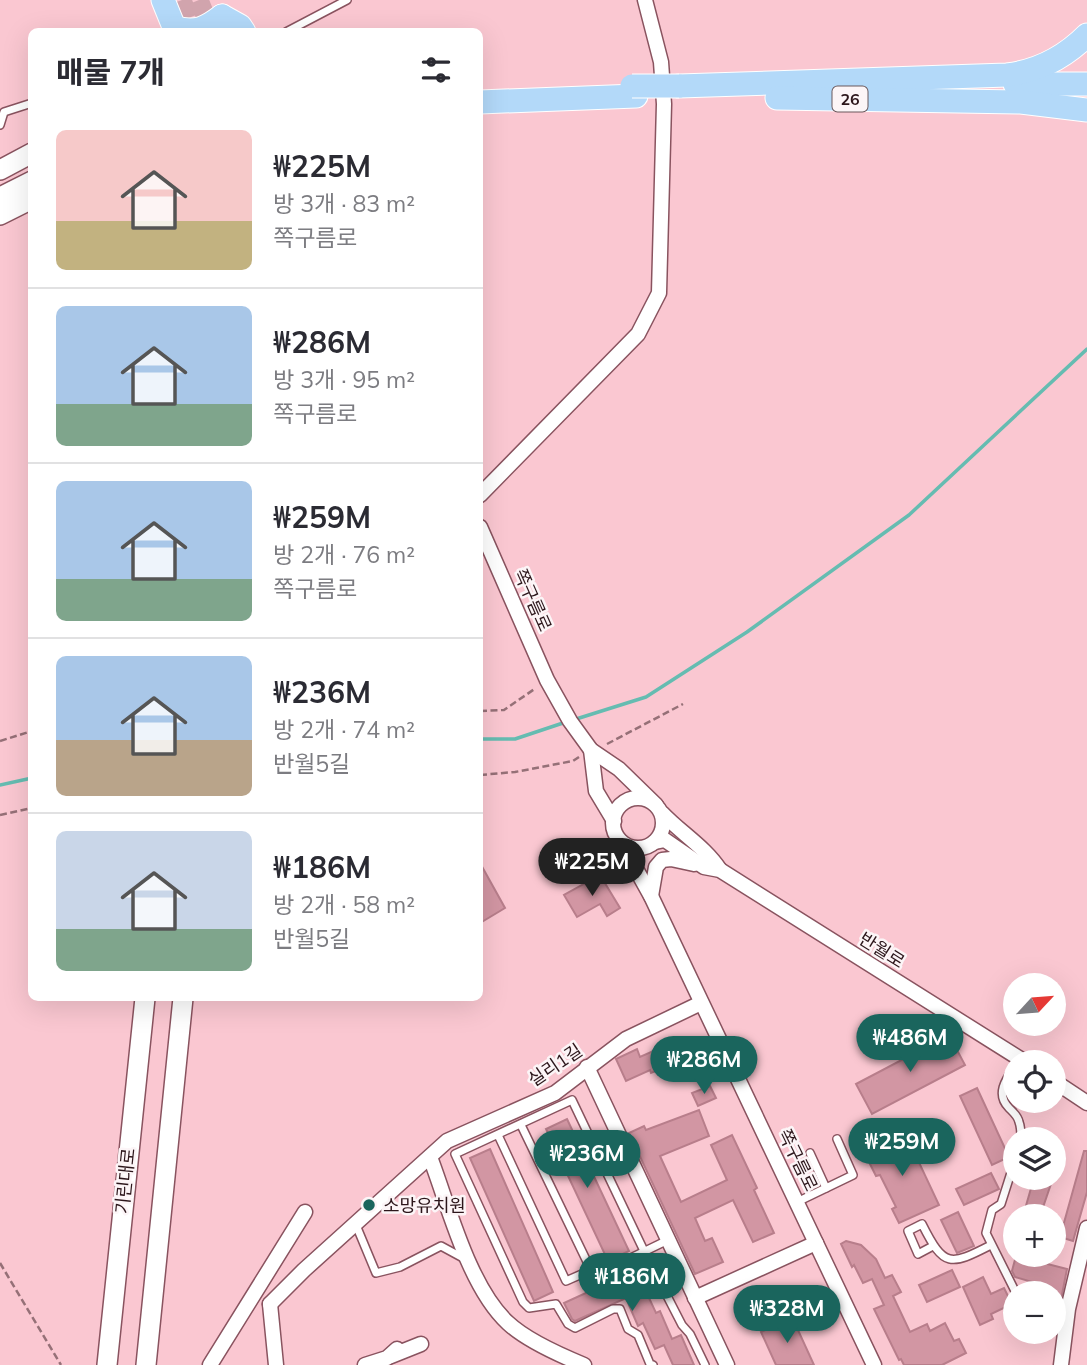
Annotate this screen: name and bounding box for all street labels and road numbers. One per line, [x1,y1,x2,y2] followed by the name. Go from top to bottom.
[832,86,868,111] road number: 26
[509,565,557,635] street label: 쪽구름로
[855,927,909,973] street label: 반월로
[523,1039,587,1091] street label: 실리1길
[773,1125,823,1195] street label: 쪽구름로
[110,1147,140,1215] street label: 기린대로

